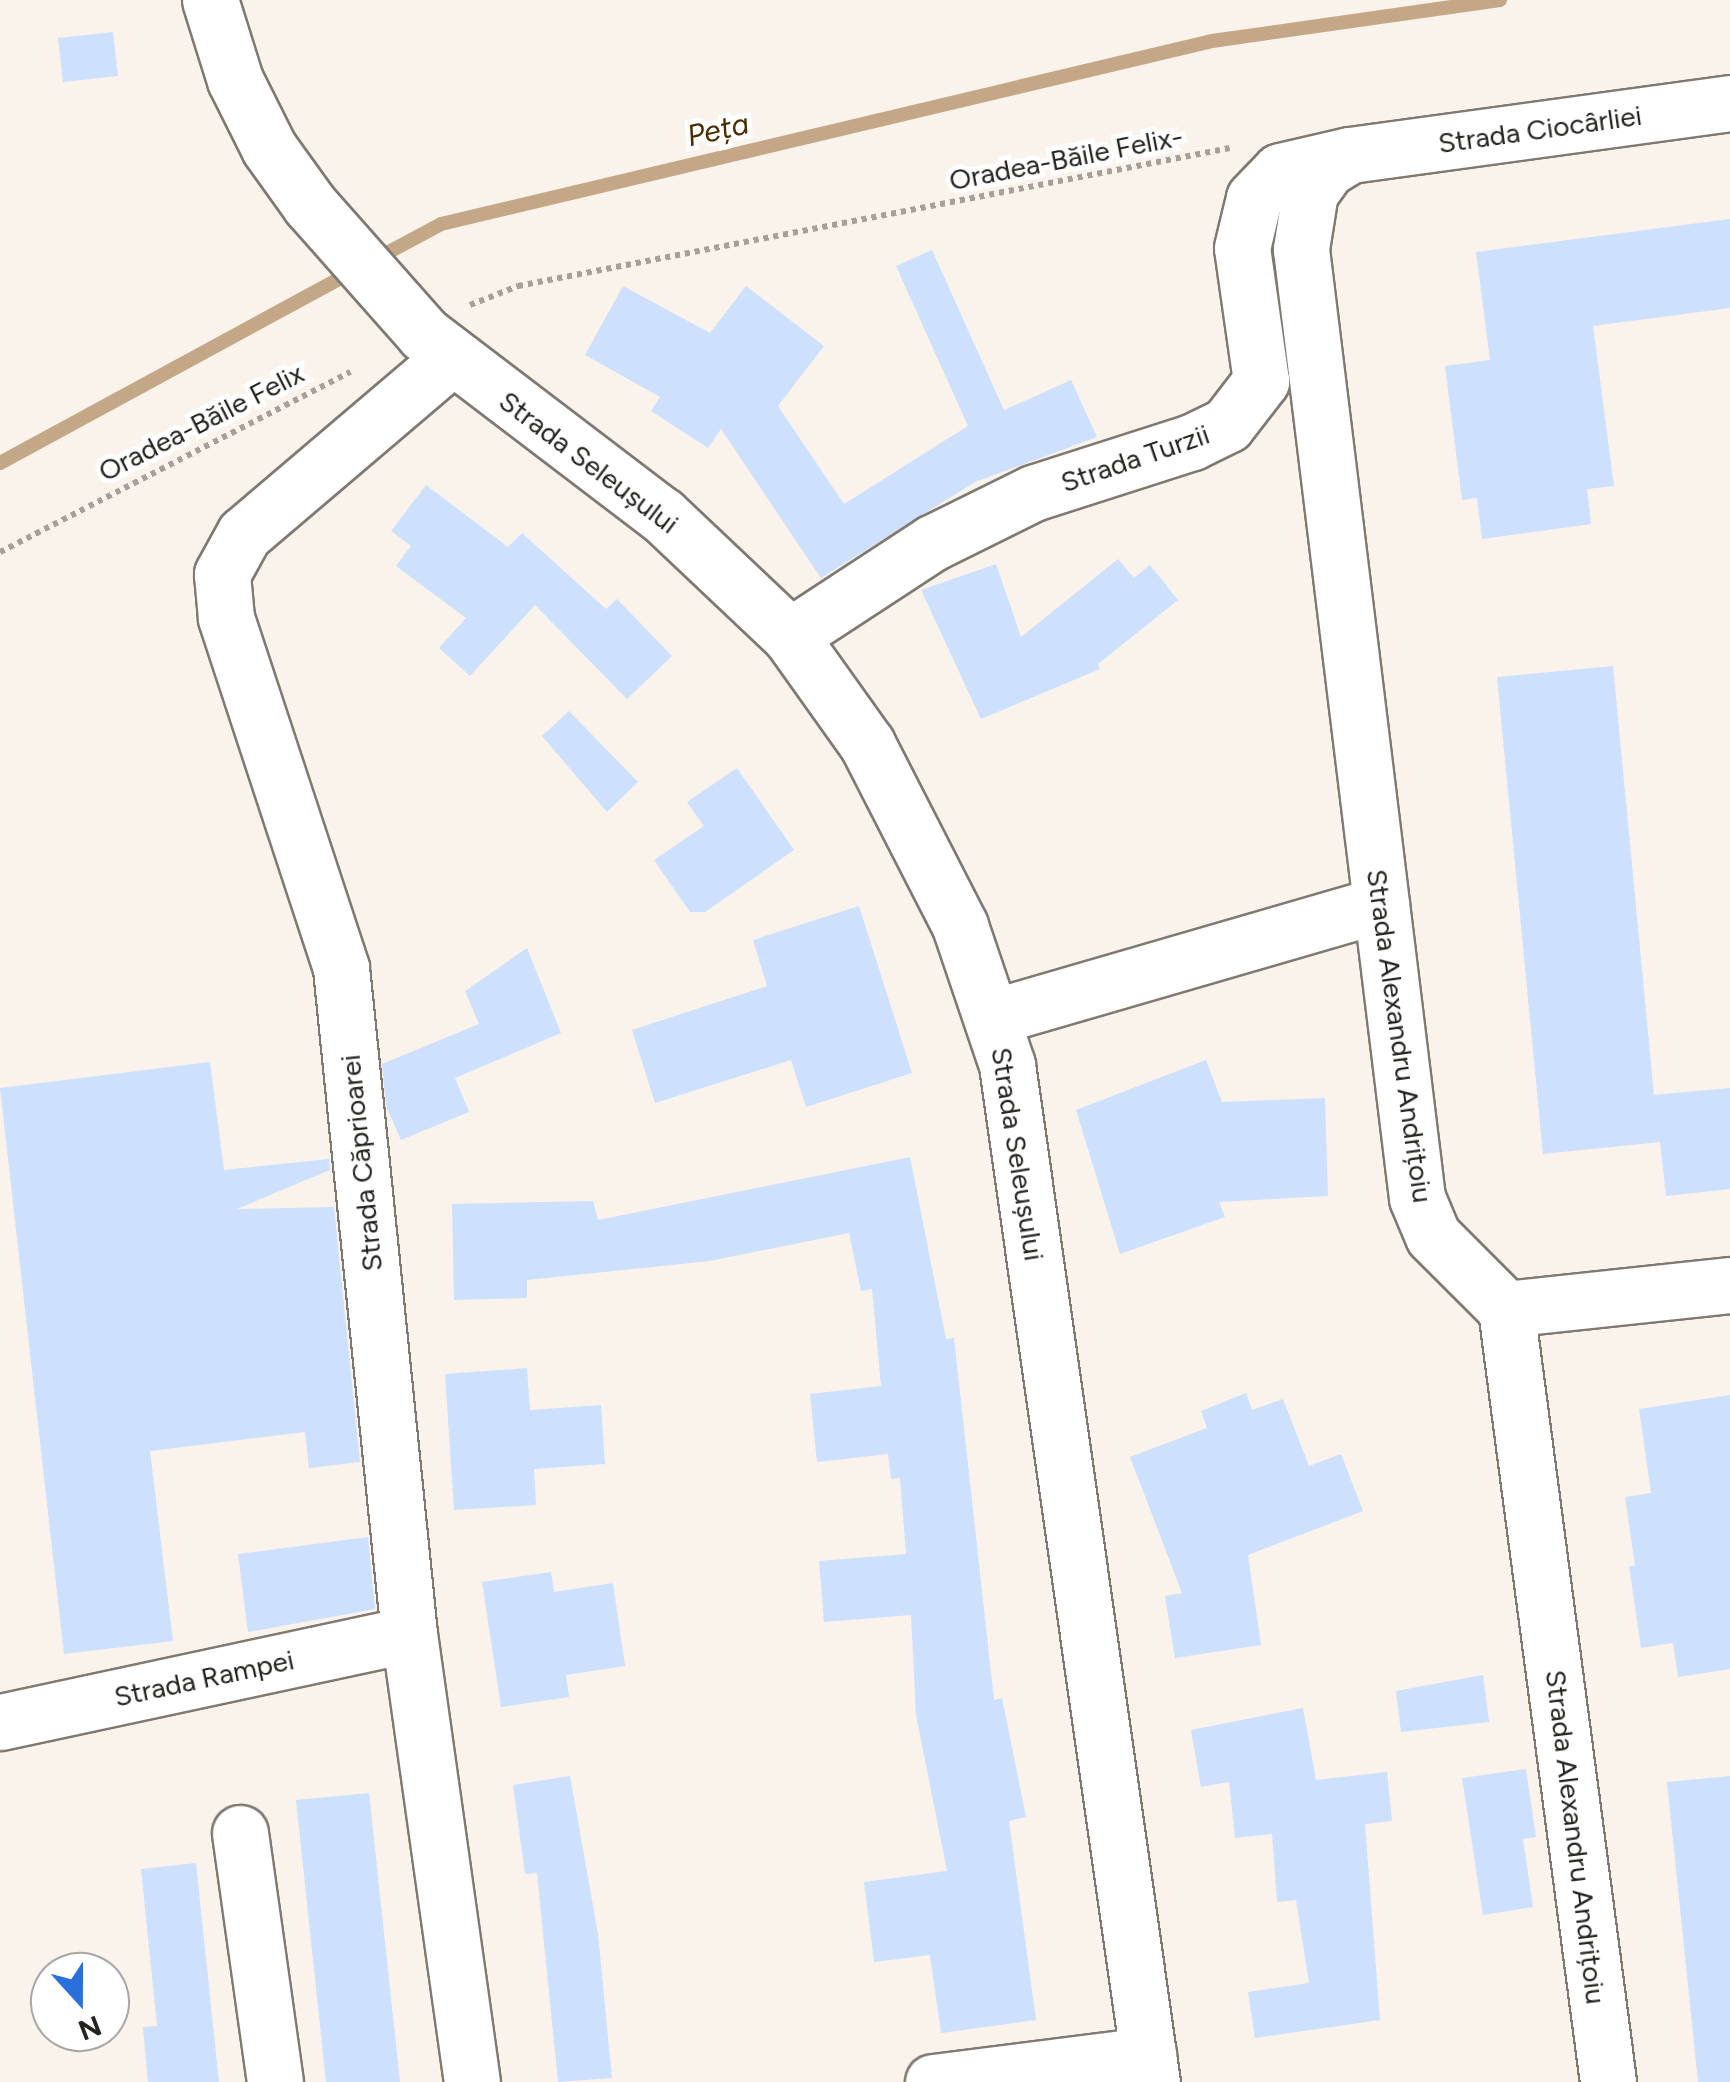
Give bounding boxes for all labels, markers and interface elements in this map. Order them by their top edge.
street label: Strada Ciocârliei [1436,98,1644,160]
water label: Peța [683,105,753,155]
street label: Oradea-Băile Felix- [946,119,1186,197]
street label: Oradea-Băile Felix [93,356,309,488]
street label: Strada Seleușului [493,384,685,540]
street label: Strada Turzii [1056,417,1214,499]
street label: Strada Alexandru Andrițoiu [1360,867,1440,1205]
street label: Strada Seleușului [985,1045,1051,1263]
street label: Strada Căprioarei [333,1053,389,1273]
street label: Strada Rampei [111,1643,297,1713]
street label: Strada Alexandru Andrițoiu [1539,1668,1613,2006]
north arrow [30,1952,130,2052]
text: N [74,2008,106,2048]

